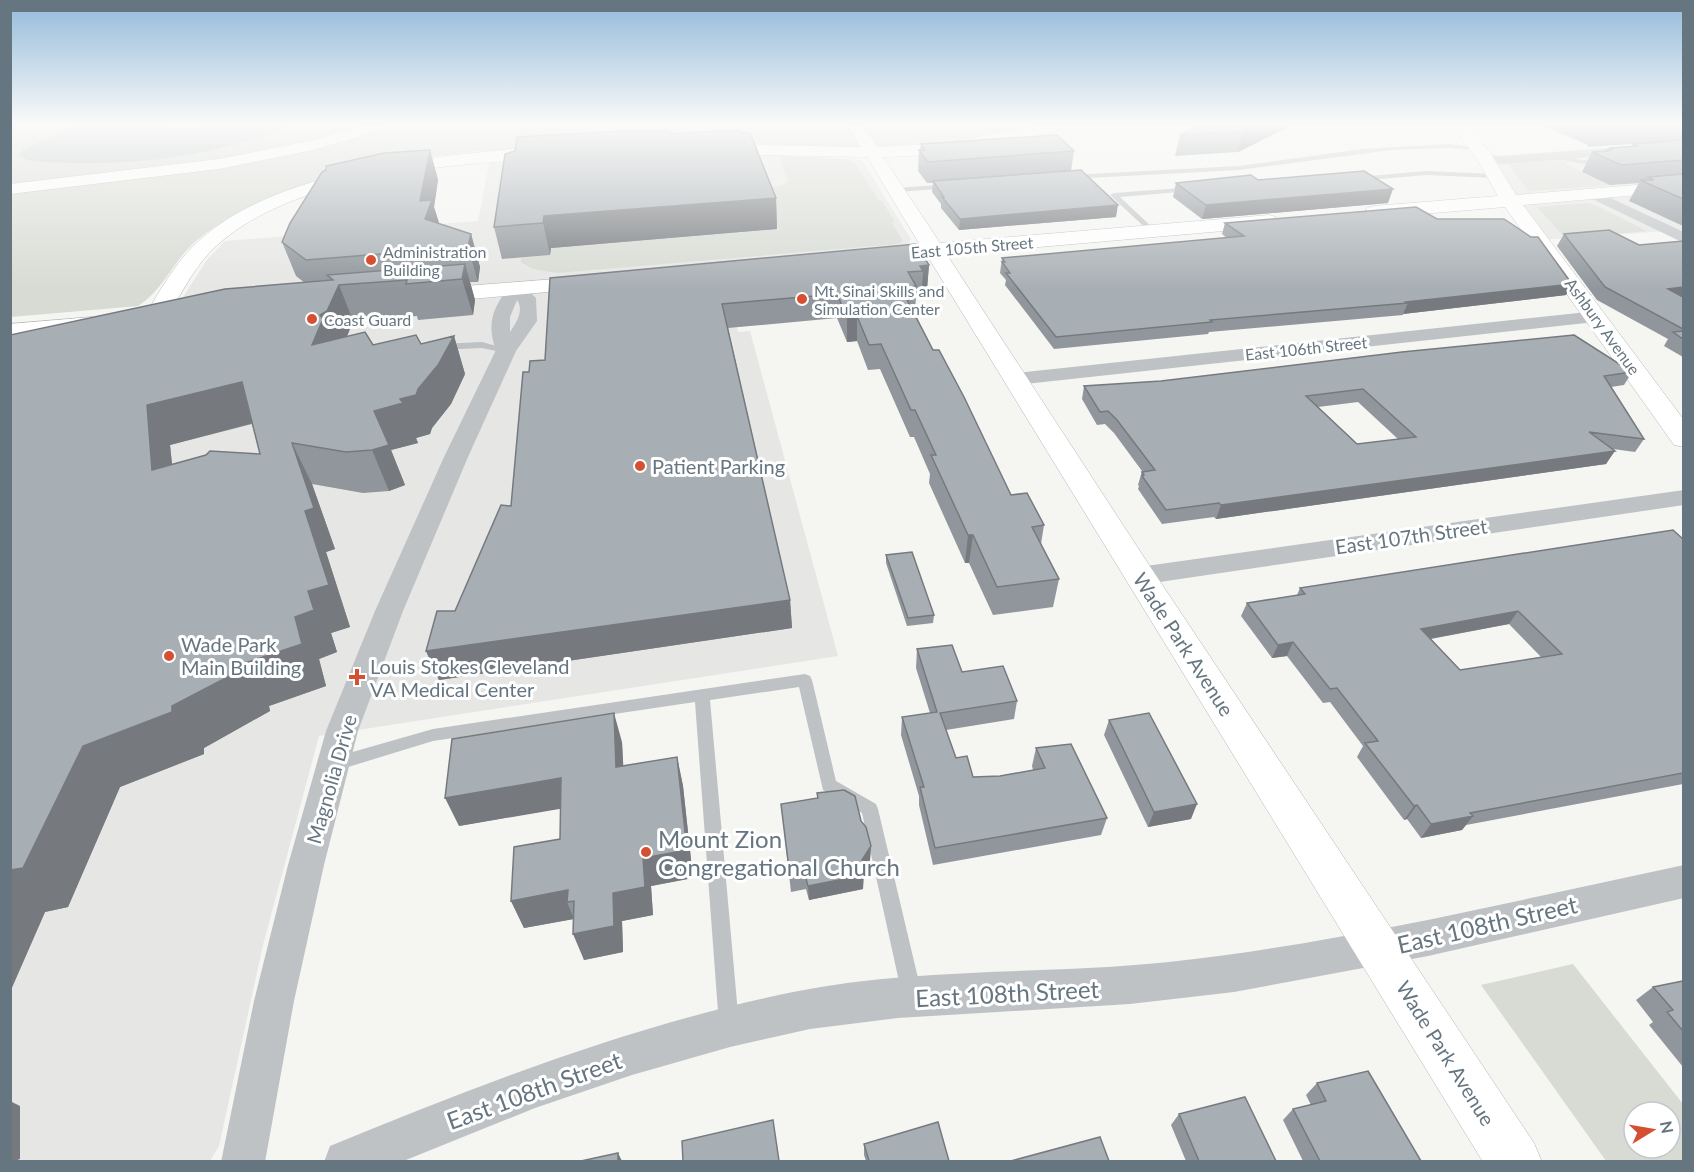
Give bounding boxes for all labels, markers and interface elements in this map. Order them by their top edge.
street label: East 105th Street [910,232,1034,262]
place label: Administration Building [383,242,486,279]
marker: Administration Building [364,253,378,267]
street label: Ashbury Avenue [1562,274,1644,378]
place label: Mt. Sinai Skills and Simulation Center [814,281,944,318]
marker: Mt. Sinai Skills and Simulation Center [795,292,809,306]
place label: Coast Guard [324,310,411,329]
marker: Coast Guard [305,312,319,326]
street label: East 106th Street [1244,332,1368,364]
place label: Patient Parking [652,454,785,478]
marker: Patient Parking [633,459,647,473]
street label: East 107th Street [1333,513,1489,559]
street label: Wade Park Avenue [1129,568,1239,720]
place label: Wade Park Main Building [181,632,301,679]
marker: Wade Park Main Building [162,649,176,663]
place label: Louis Stokes Cleveland VA Medical Center [370,654,569,701]
marker: Louis Stokes Cleveland VA Medical Center [348,668,366,686]
street label: Magnolia Drive [301,712,361,846]
place label: Mount Zion Congregational Church [658,824,900,881]
marker: Mount Zion Congregational Church [639,845,653,859]
street label: East 108th Street [1394,889,1580,959]
street label: East 108th Street [914,974,1100,1012]
street label: Wade Park Avenue [1392,976,1500,1130]
street label: East 108th Street [443,1045,626,1135]
north arrow [1622,1100,1682,1160]
text: N [1657,1119,1678,1135]

